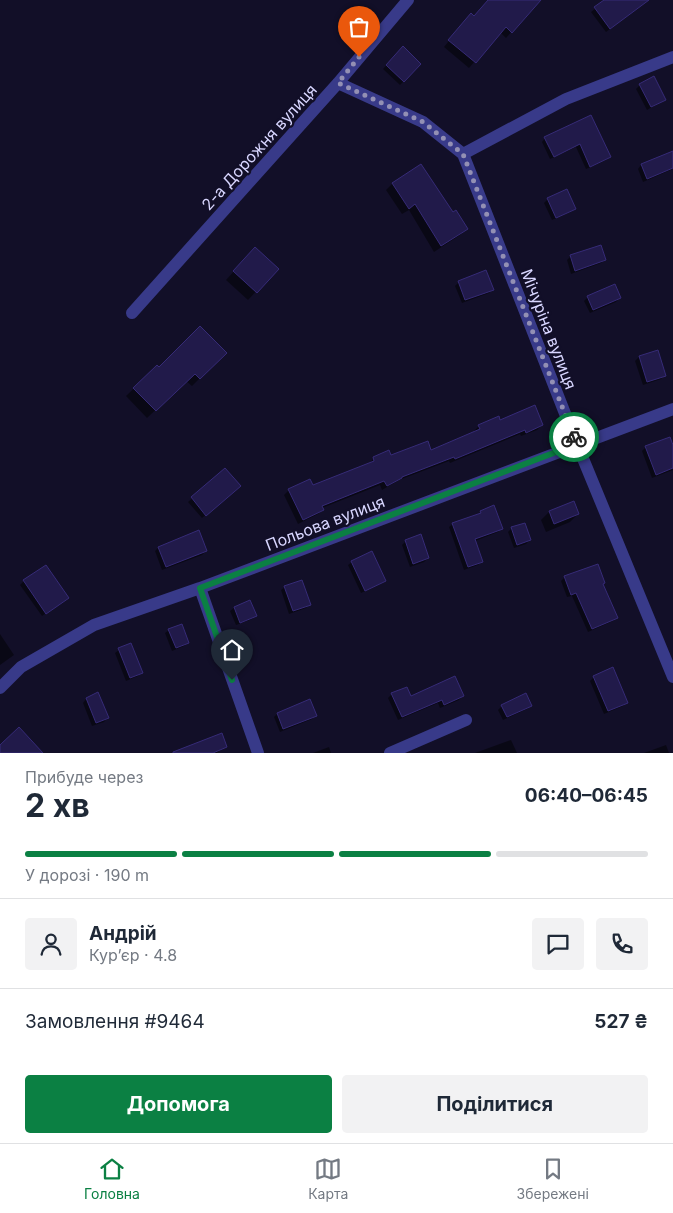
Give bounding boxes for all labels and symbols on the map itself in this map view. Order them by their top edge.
pin [338,6,380,57]
street label: 2-а Дорожня вулиця [197,80,321,214]
street label: Мічуріна вулиця [517,266,581,392]
courier [549,412,599,462]
street label: Польова вулиця [263,491,387,555]
pin [211,629,253,680]

